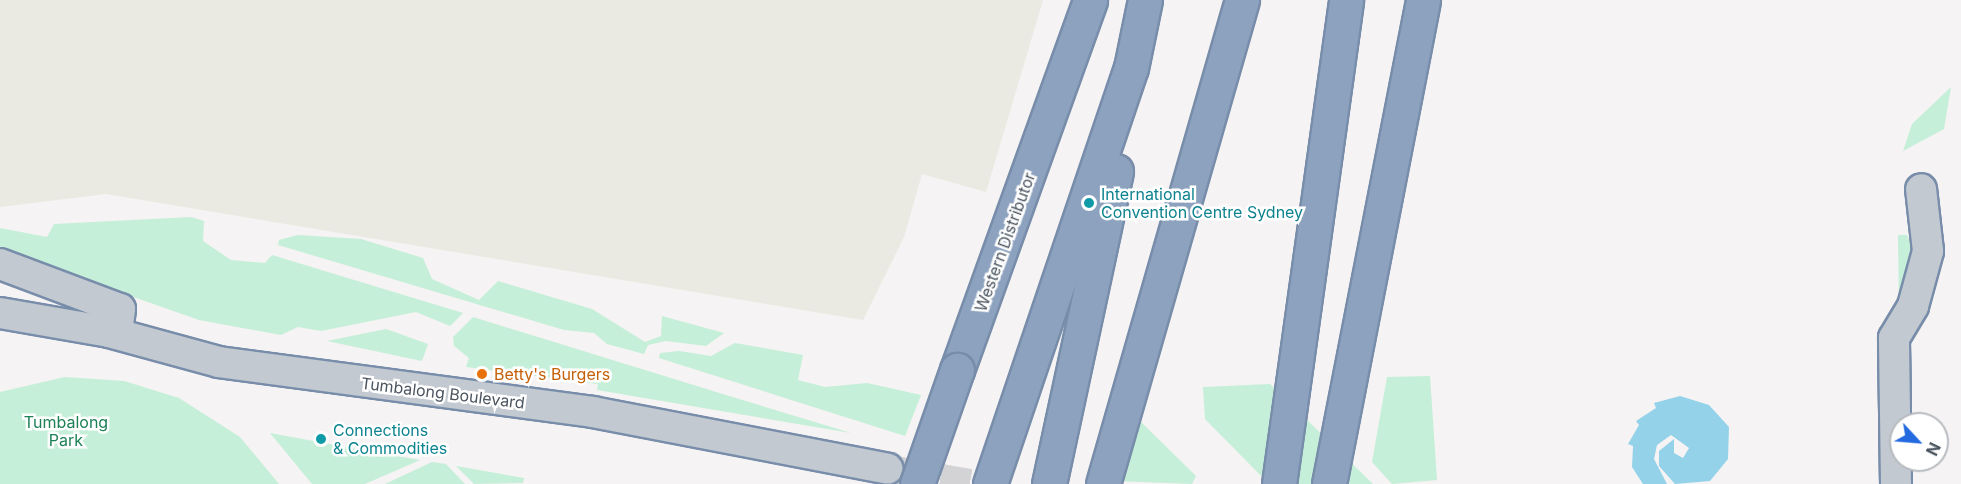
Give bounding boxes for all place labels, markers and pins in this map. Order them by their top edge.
place label: International Convention Centre Sydney [1101,184,1303,222]
marker: International Convention Centre Sydney [1082,196,1096,210]
place label: Betty's Burgers [494,364,610,384]
marker: Betty's Burgers [475,367,489,381]
place label: Connections & Commodities [333,420,447,458]
marker: Connections & Commodities [314,432,328,446]

